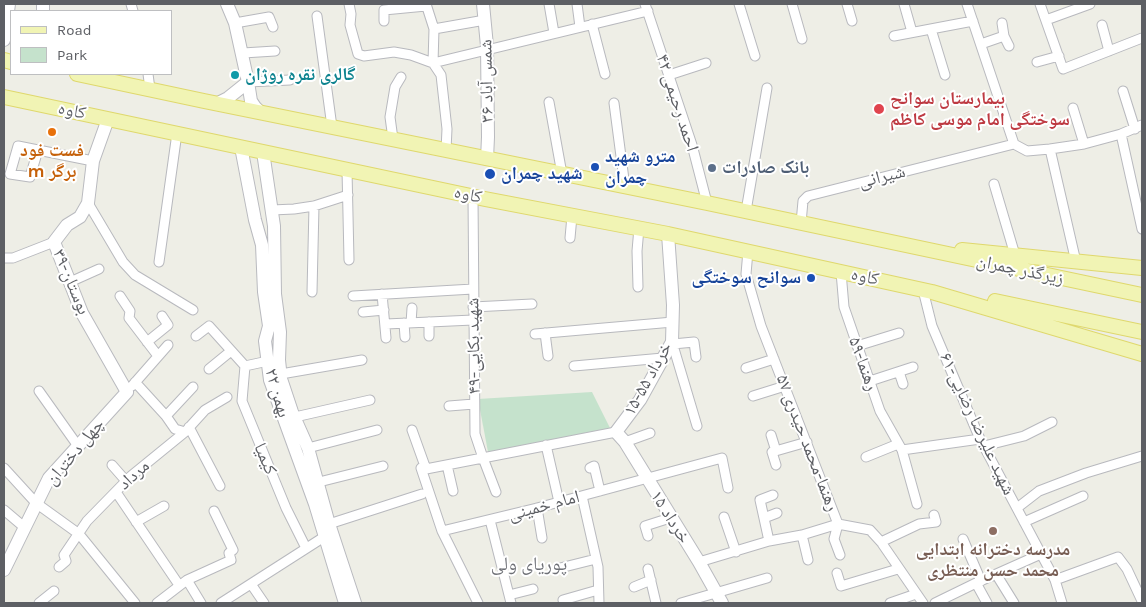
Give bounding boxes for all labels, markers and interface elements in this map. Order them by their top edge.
legend [10,10,172,75]
text: Road [57,21,92,39]
street label: شمس آباد ۳۶ [475,39,499,123]
text: Park [57,46,87,64]
street label: ۴۲ احمد رحیمی [651,52,703,154]
place label: گالری نقره روژان [245,64,355,86]
marker: گالری نقره روژان [229,69,241,81]
place label: بیمارستان سوانح سوختگی امام موسی کاظم [890,88,1070,130]
street label: کاوه [56,98,88,124]
marker: بیمارستان سوانح سوختگی امام موسی کاظم [872,102,886,116]
marker: فست فود m برگر [46,126,58,138]
place label: فست فود m برگر [20,140,84,182]
place label: مترو شهید چمران [605,146,676,188]
place label: بانک صادرات [722,157,809,179]
marker: مترو شهید چمران [589,161,601,173]
street label: شیرانی [856,161,908,193]
marker: بانک صادرات [706,162,718,174]
place label: شهید چمران [501,163,583,185]
marker: شهید چمران [483,167,497,181]
street label: کاوه [452,182,484,208]
street label: ۳۹-بوستان [48,246,94,318]
street label: زیرگذر چمران [974,250,1066,290]
street label: کاوه [849,264,881,290]
place label: سوانح سوختگی [692,267,801,289]
marker: سوانح سوختگی [805,272,817,284]
street label: ۴۹-شهید بکایی [462,297,486,395]
street label: ۵۹-رهنما [843,334,883,394]
street label: ۱۵-۵۵ خرداد [619,338,677,420]
street label: ۶۱-شهید علیرضا رضایی [934,349,1020,499]
street label: ۲۲ بهمن [260,366,294,420]
street label: ۵۷ رهنما-محمد حیدری [771,371,843,515]
street label: چهل دختران [41,414,109,490]
street label: کیمیا [249,440,281,478]
street label: مرداد [114,455,154,495]
street label: امام خمینی [506,486,582,526]
street label: ۱۵ خرداد [645,487,695,547]
marker: مدرسه دخترانه ابتدایی محمد حسن منتظری [987,525,999,537]
place label: مدرسه دخترانه ابتدایی محمد حسن منتظری [916,539,1070,582]
district label: پوریای ولی [491,554,567,576]

